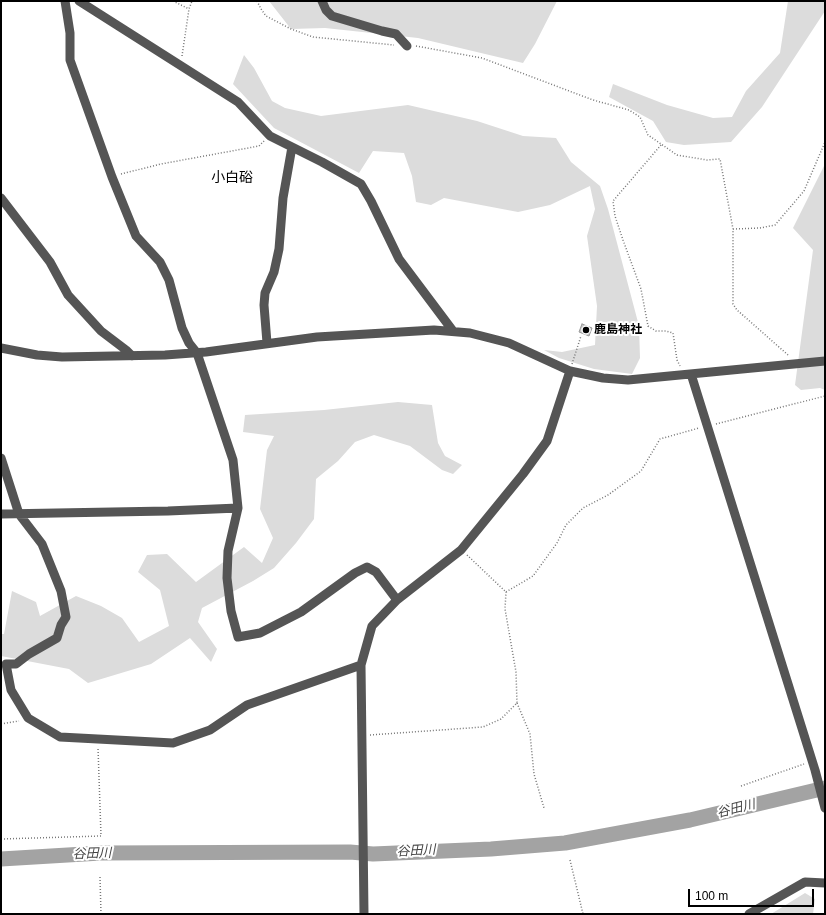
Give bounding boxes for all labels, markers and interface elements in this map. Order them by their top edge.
district label: 小白硲 [211,170,253,186]
place label: 鹿島神社 [594,323,642,337]
marker: 鹿島神社 [581,325,591,335]
water label: 谷田川 [715,797,757,821]
water label: 谷田川 [396,842,436,860]
water label: 谷田川 [72,846,112,862]
scale bar [690,881,816,907]
text: 100 m [695,889,728,903]

